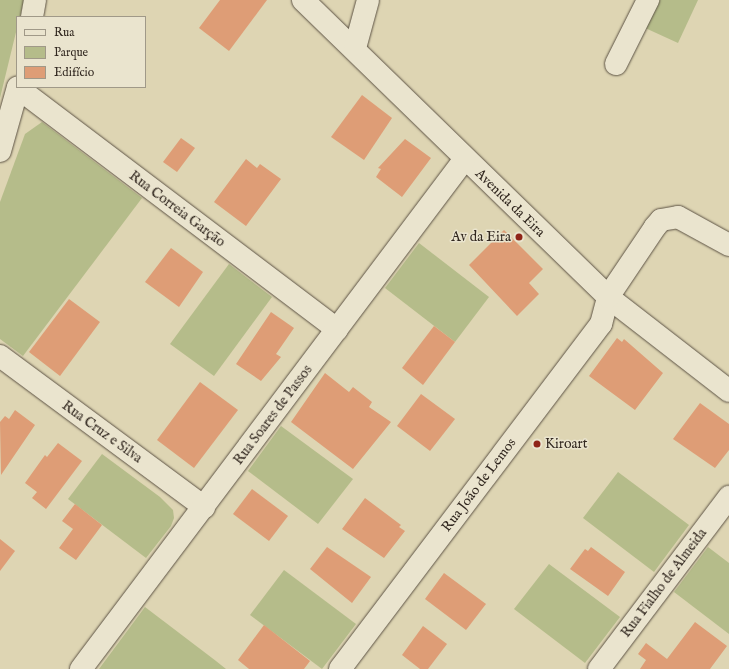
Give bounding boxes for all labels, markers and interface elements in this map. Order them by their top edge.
legend [16,16,146,88]
text: Rua [54,25,74,40]
text: Parque [54,45,88,60]
text: Edifício [54,65,94,80]
street label: Avenida da Eira [472,165,548,241]
street label: Rua Correia Garção [126,167,228,251]
place label: Av da Eira [451,229,511,245]
marker: Av da Eira [514,232,524,242]
street label: Rua Soares de Passos [230,362,316,468]
street label: Rua Cruz e Silva [59,397,145,467]
street label: Rua João de Lemos [438,435,520,535]
place label: Kiroart [545,436,588,452]
marker: Kiroart [532,439,542,449]
street label: Rua Fialho de Almeida [618,525,710,641]

